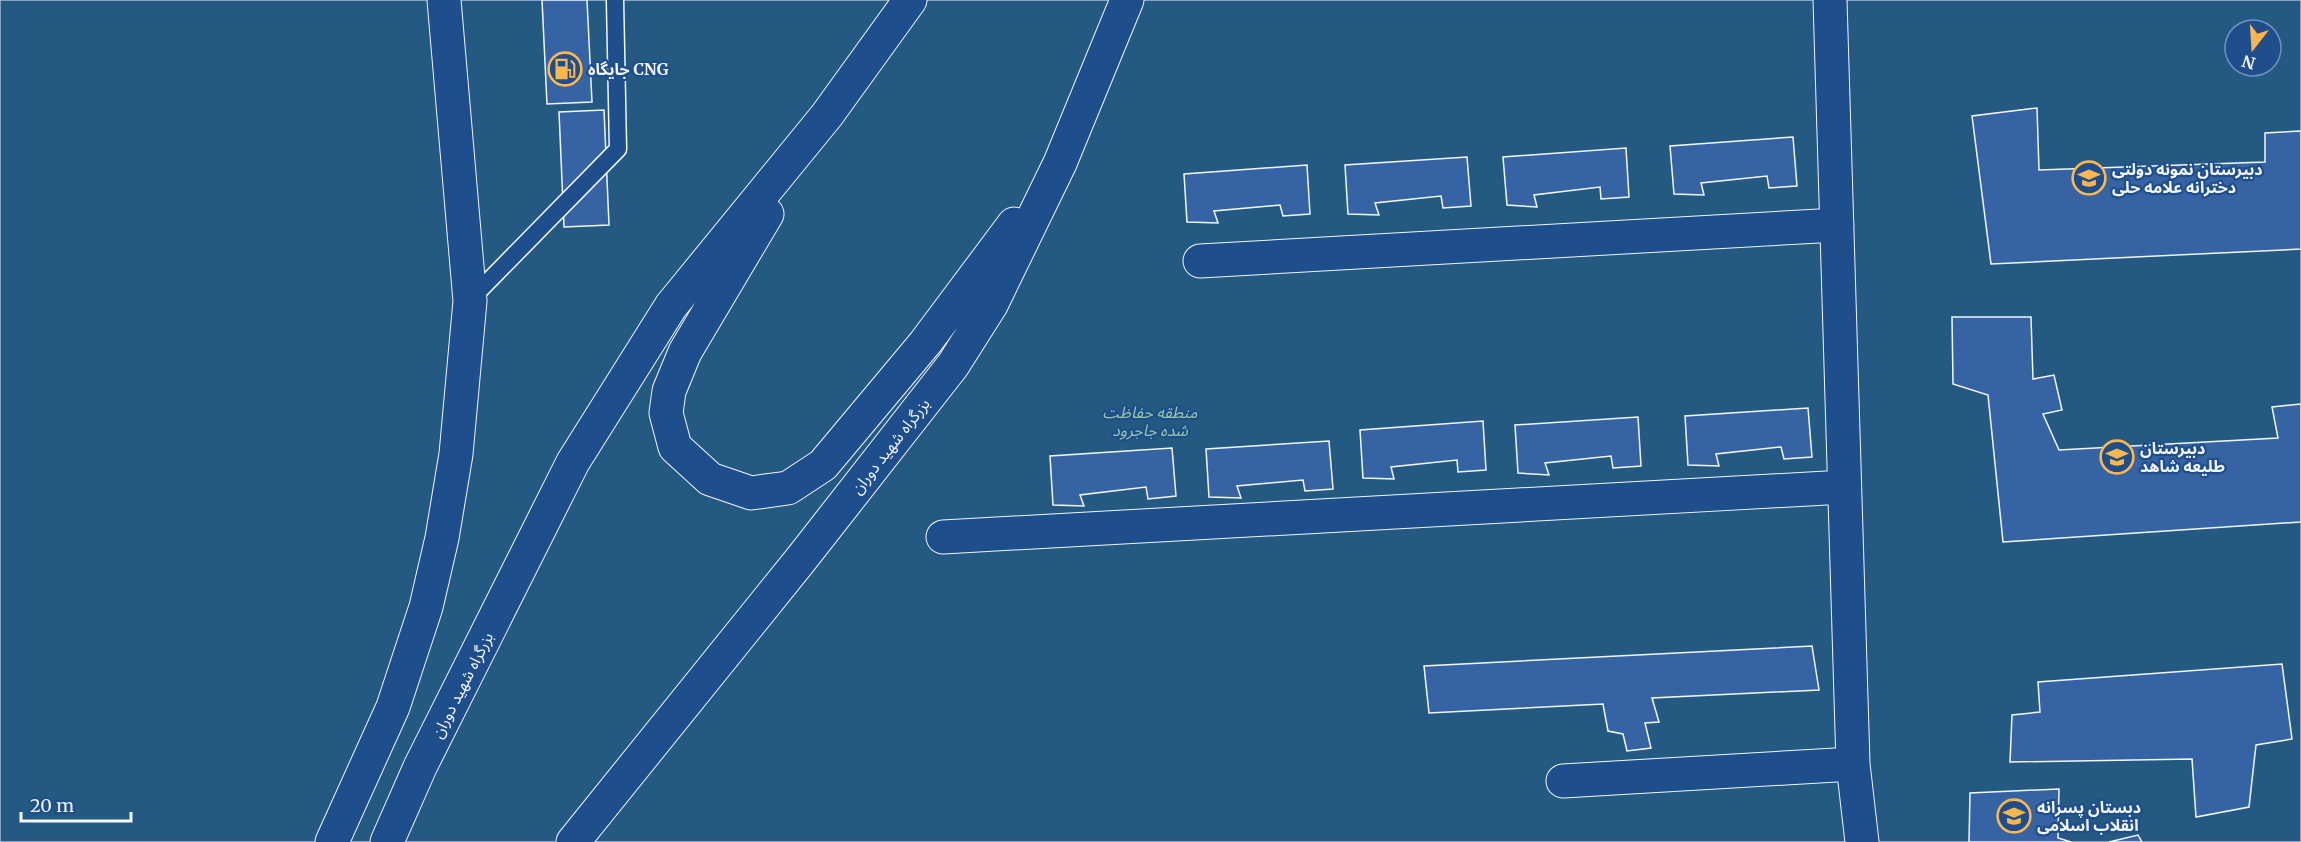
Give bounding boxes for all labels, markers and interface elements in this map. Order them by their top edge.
north arrow [2223,18,2283,78]
fuel station icon: جایگاه CNG [547,51,583,87]
text: N [2239,51,2258,74]
place label: جایگاه CNG [588,59,669,79]
place label: دبیرستان نمونه دولتی دخترانه علامه حلی [2112,159,2263,197]
school or university icon: دبیرستان نمونه دولتی دخترانه علامه حلی [2071,160,2107,196]
street label: بزرگراه شهید دوران [846,394,934,498]
park label: منطقه حفاظت شده جاجرود [1103,402,1198,440]
place label: دبیرستان طلیعه شاهد [2140,438,2225,476]
school or university icon: دبیرستان طلیعه شاهد [2099,439,2135,475]
street label: بزرگراه شهید دوران [427,629,497,741]
scale bar [21,785,130,823]
text: 20 m [30,794,74,817]
place label: دبستان پسرانه انقلاب اسلامی [2037,797,2141,835]
school or university icon: دبستان پسرانه انقلاب اسلامی [1996,798,2032,834]

